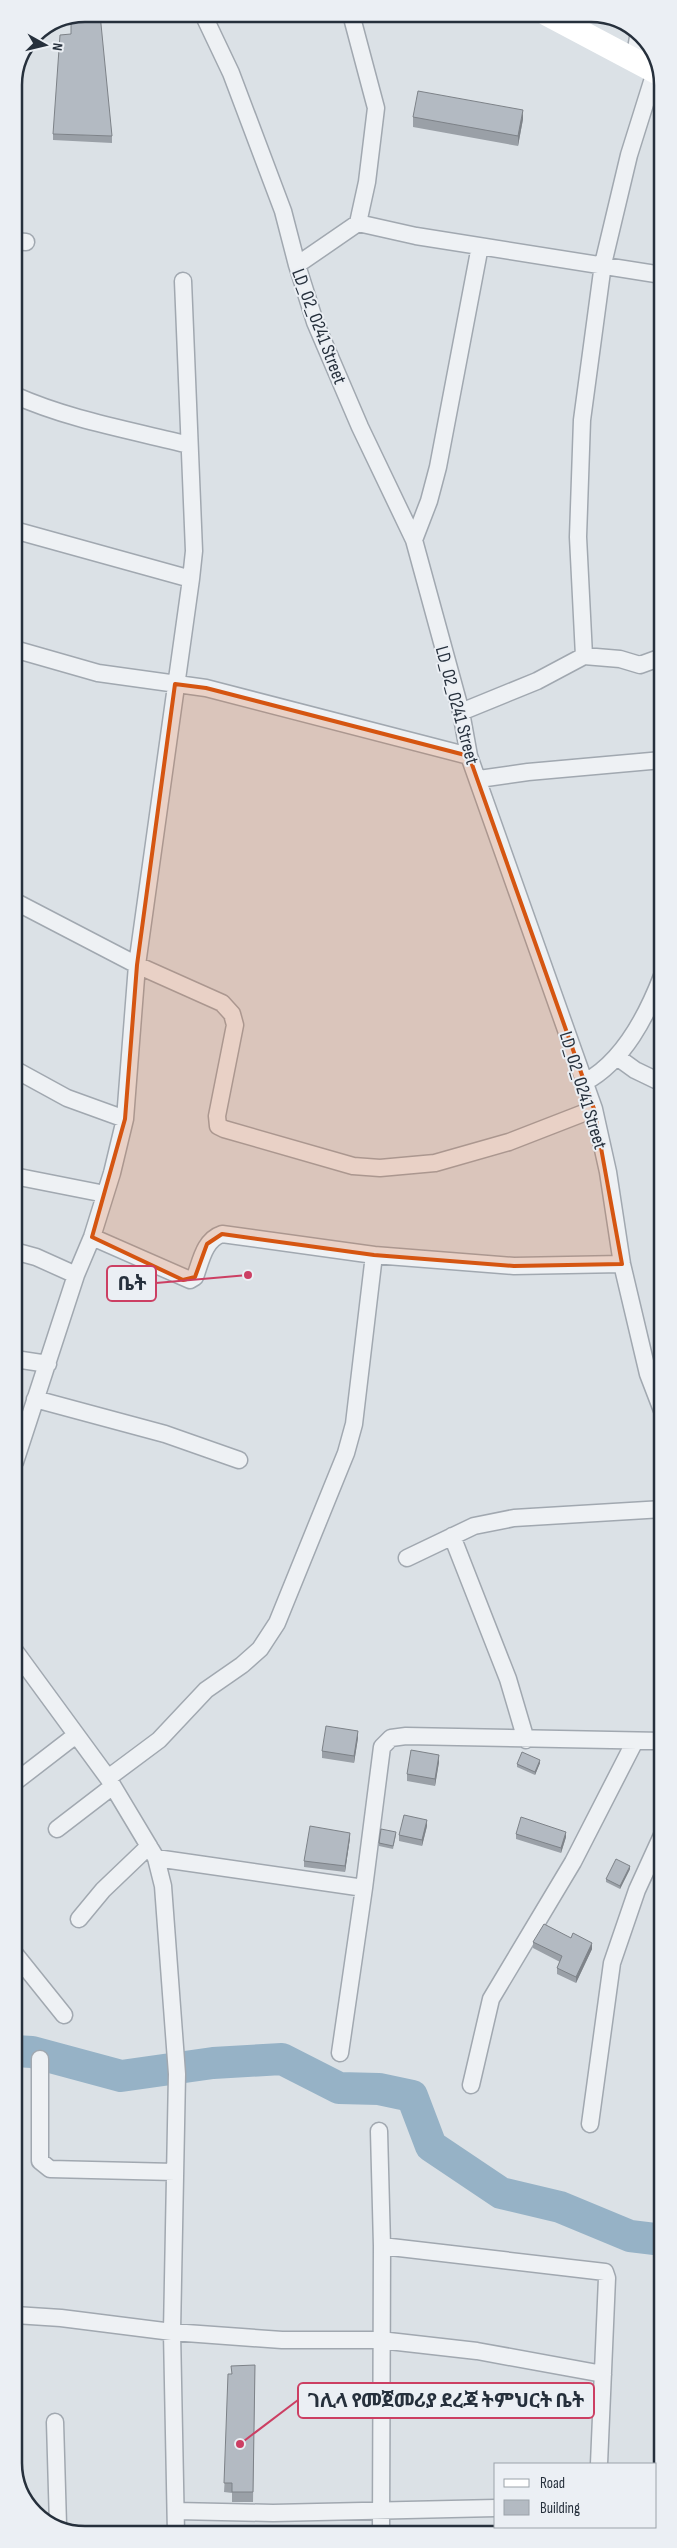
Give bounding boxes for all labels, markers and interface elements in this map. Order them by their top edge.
north arrow [20,20,70,70]
text: N [48,42,66,52]
street label: LD_02_0241 Street [286,266,351,388]
street label: LD_02_0241 Street [430,644,483,767]
street label: LD_02_0241 Street [554,1029,611,1152]
callout: ቤት [107,1266,156,1301]
text: ቤት [118,1272,147,1296]
callout: ገሊላ የመጀመሪያ ደረጃ ትምህርት ቤት [298,2383,594,2418]
text: ገሊላ የመጀመሪያ ደረጃ ትምህርት ቤት [308,2389,585,2413]
legend [494,2463,657,2528]
text: Road [540,2474,565,2493]
text: Building [540,2499,580,2518]

